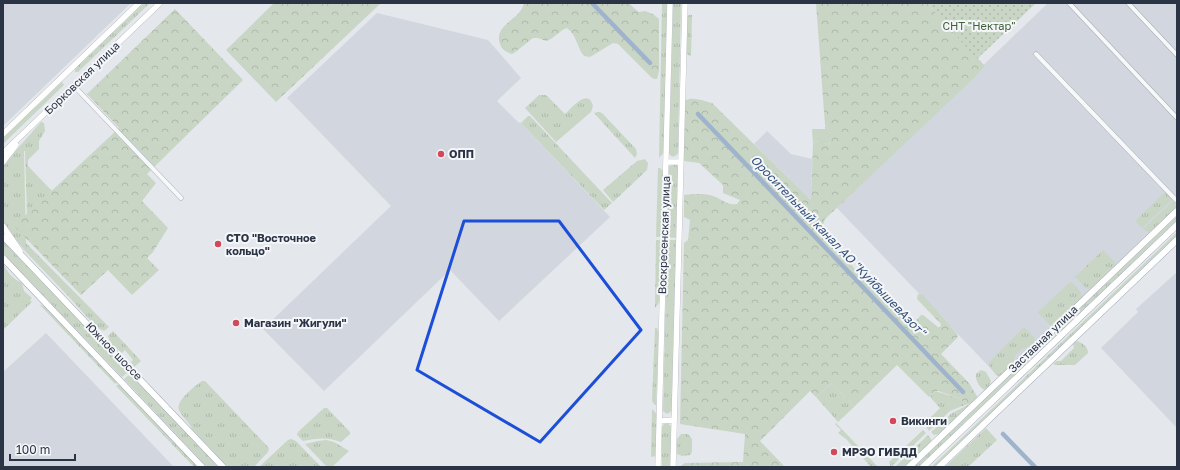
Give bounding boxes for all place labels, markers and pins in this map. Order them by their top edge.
place label: ОПП [449,147,474,160]
marker: ОПП [436,149,446,159]
place label: СТО "Восточное кольцо" [226,231,316,257]
marker: СТО "Восточное кольцо" [213,239,223,249]
place label: Магазин "Жигули" [244,316,347,329]
marker: Магазин "Жигули" [231,318,241,328]
place label: Викинги [901,414,947,427]
marker: Викинги [888,416,898,426]
place label: МРЭО ГИБДД [842,445,917,458]
marker: МРЭО ГИБДД [829,447,839,457]

